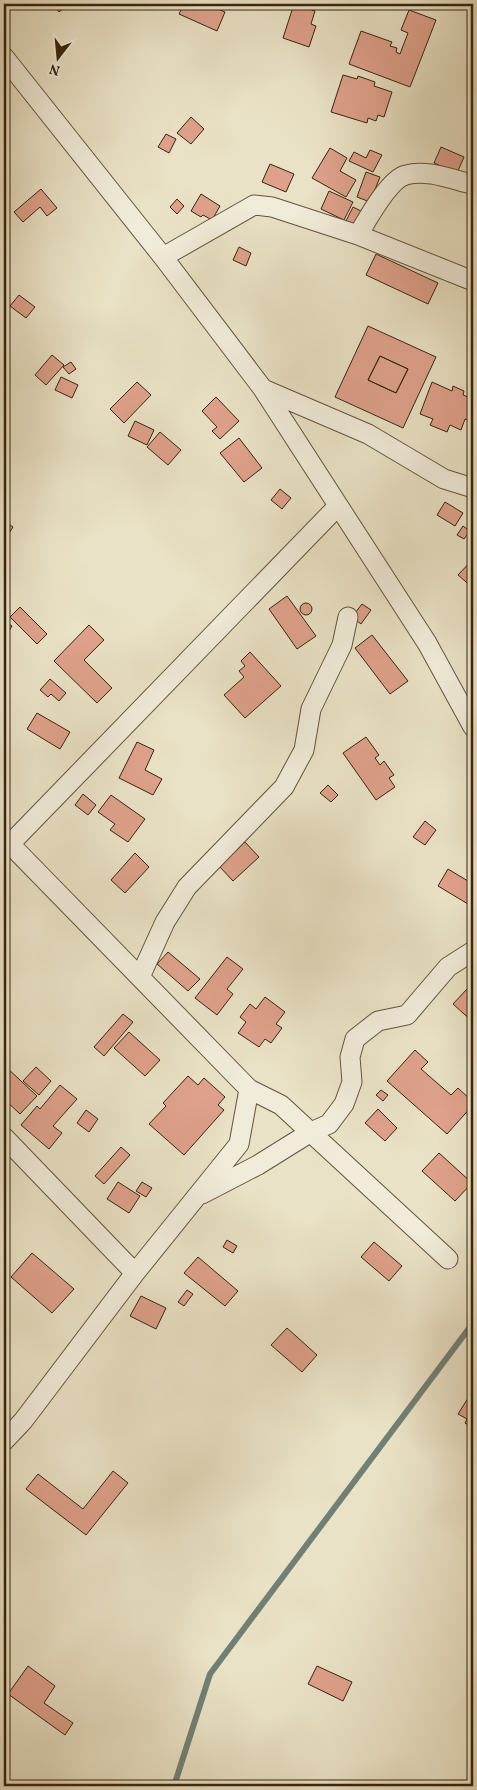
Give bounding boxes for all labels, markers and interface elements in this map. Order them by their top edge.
north arrow [32,32,82,82]
text: N [47,59,62,80]

